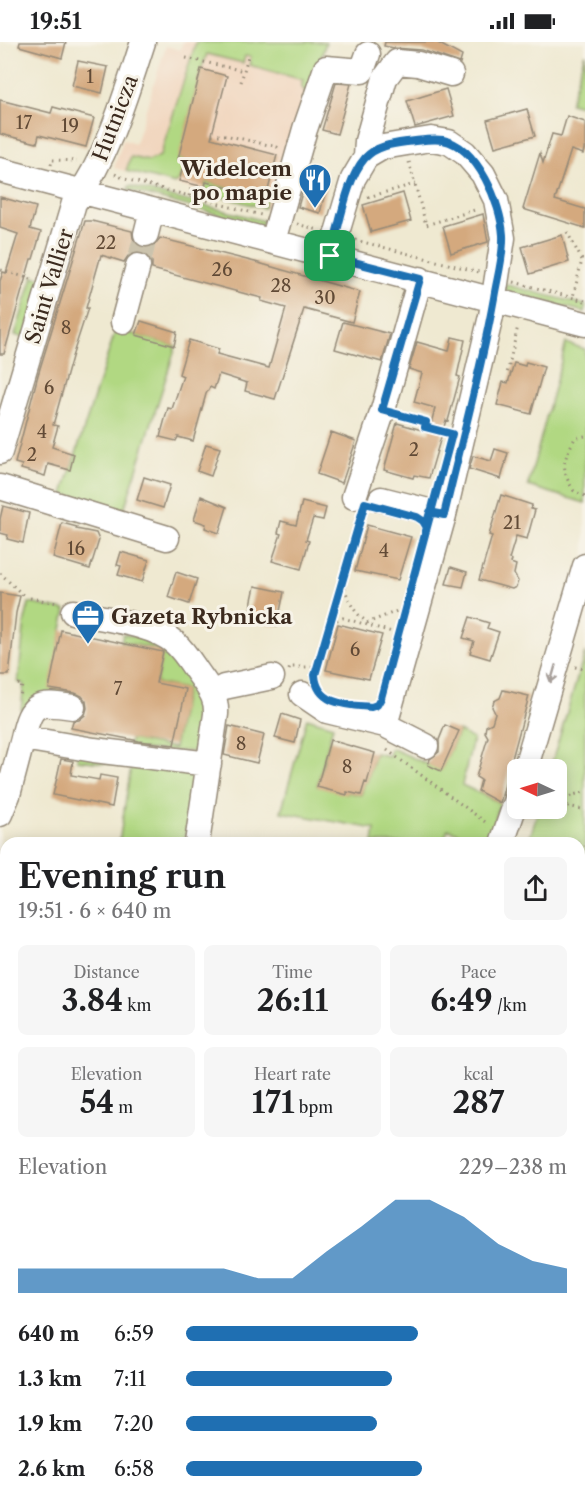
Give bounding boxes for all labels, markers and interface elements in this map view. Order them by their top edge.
text: 19:51 [30,8,82,35]
house number: 1 [86,66,94,88]
street label: Hutnicza [87,70,143,165]
house number: 17 [16,112,32,134]
house number: 19 [61,115,79,137]
place label: Widelcem po mapie [179,156,292,205]
restaurant icon: Widelcem po mapie [297,162,333,209]
street label: Saint Vallier [20,225,78,347]
pin [304,230,355,281]
house number: 22 [96,232,116,254]
icon: arrive [313,239,346,272]
house number: 26 [212,259,232,281]
house number: 28 [270,275,292,297]
house number: 30 [314,287,336,309]
house number: 8 [61,317,71,339]
house number: 6 [44,377,54,399]
house number: 4 [37,421,47,443]
house number: 2 [409,439,419,461]
house number: 2 [27,444,37,466]
house number: 21 [503,512,521,534]
house number: 16 [67,538,85,560]
house number: 4 [379,540,389,562]
office icon: Gazeta Rybnicka [70,598,106,645]
place label: Gazeta Rybnicka [111,604,293,629]
house number: 6 [350,639,360,661]
one-way arrow [547,664,558,683]
house number: 7 [114,678,123,700]
house number: 8 [236,733,246,755]
house number: 8 [342,756,352,778]
north arrow [507,759,567,819]
map controls [507,759,567,819]
text: Evening run [18,856,226,897]
button: share [504,857,567,920]
text: 19:51 · 6 × 640 m [18,899,171,923]
text: Distance [73,962,140,982]
text: Time [272,962,313,982]
text: Pace [460,962,497,982]
text: 3.84 [62,982,123,1019]
text: 26:11 [257,982,328,1019]
text: 6:49 [430,982,493,1019]
text: km [123,995,151,1015]
text: /km [493,995,527,1015]
text: Elevation [71,1064,142,1084]
text: Heart rate [254,1064,331,1084]
text: kcal [463,1064,494,1084]
text: 54 [80,1084,114,1121]
text: 171 [252,1084,294,1121]
text: 287 [453,1084,504,1121]
text: m [114,1097,133,1117]
text: bpm [294,1097,333,1117]
text: Elevation [18,1155,107,1179]
text: 229–238 m [459,1155,567,1179]
text: 640 m [18,1322,80,1346]
text: 6:59 [114,1322,154,1346]
text: 1.3 km [18,1367,82,1391]
text: 7:11 [114,1367,146,1391]
text: 1.9 km [18,1412,82,1436]
text: 7:20 [114,1412,154,1436]
text: 2.6 km [18,1457,85,1481]
text: 6:58 [114,1457,154,1481]

